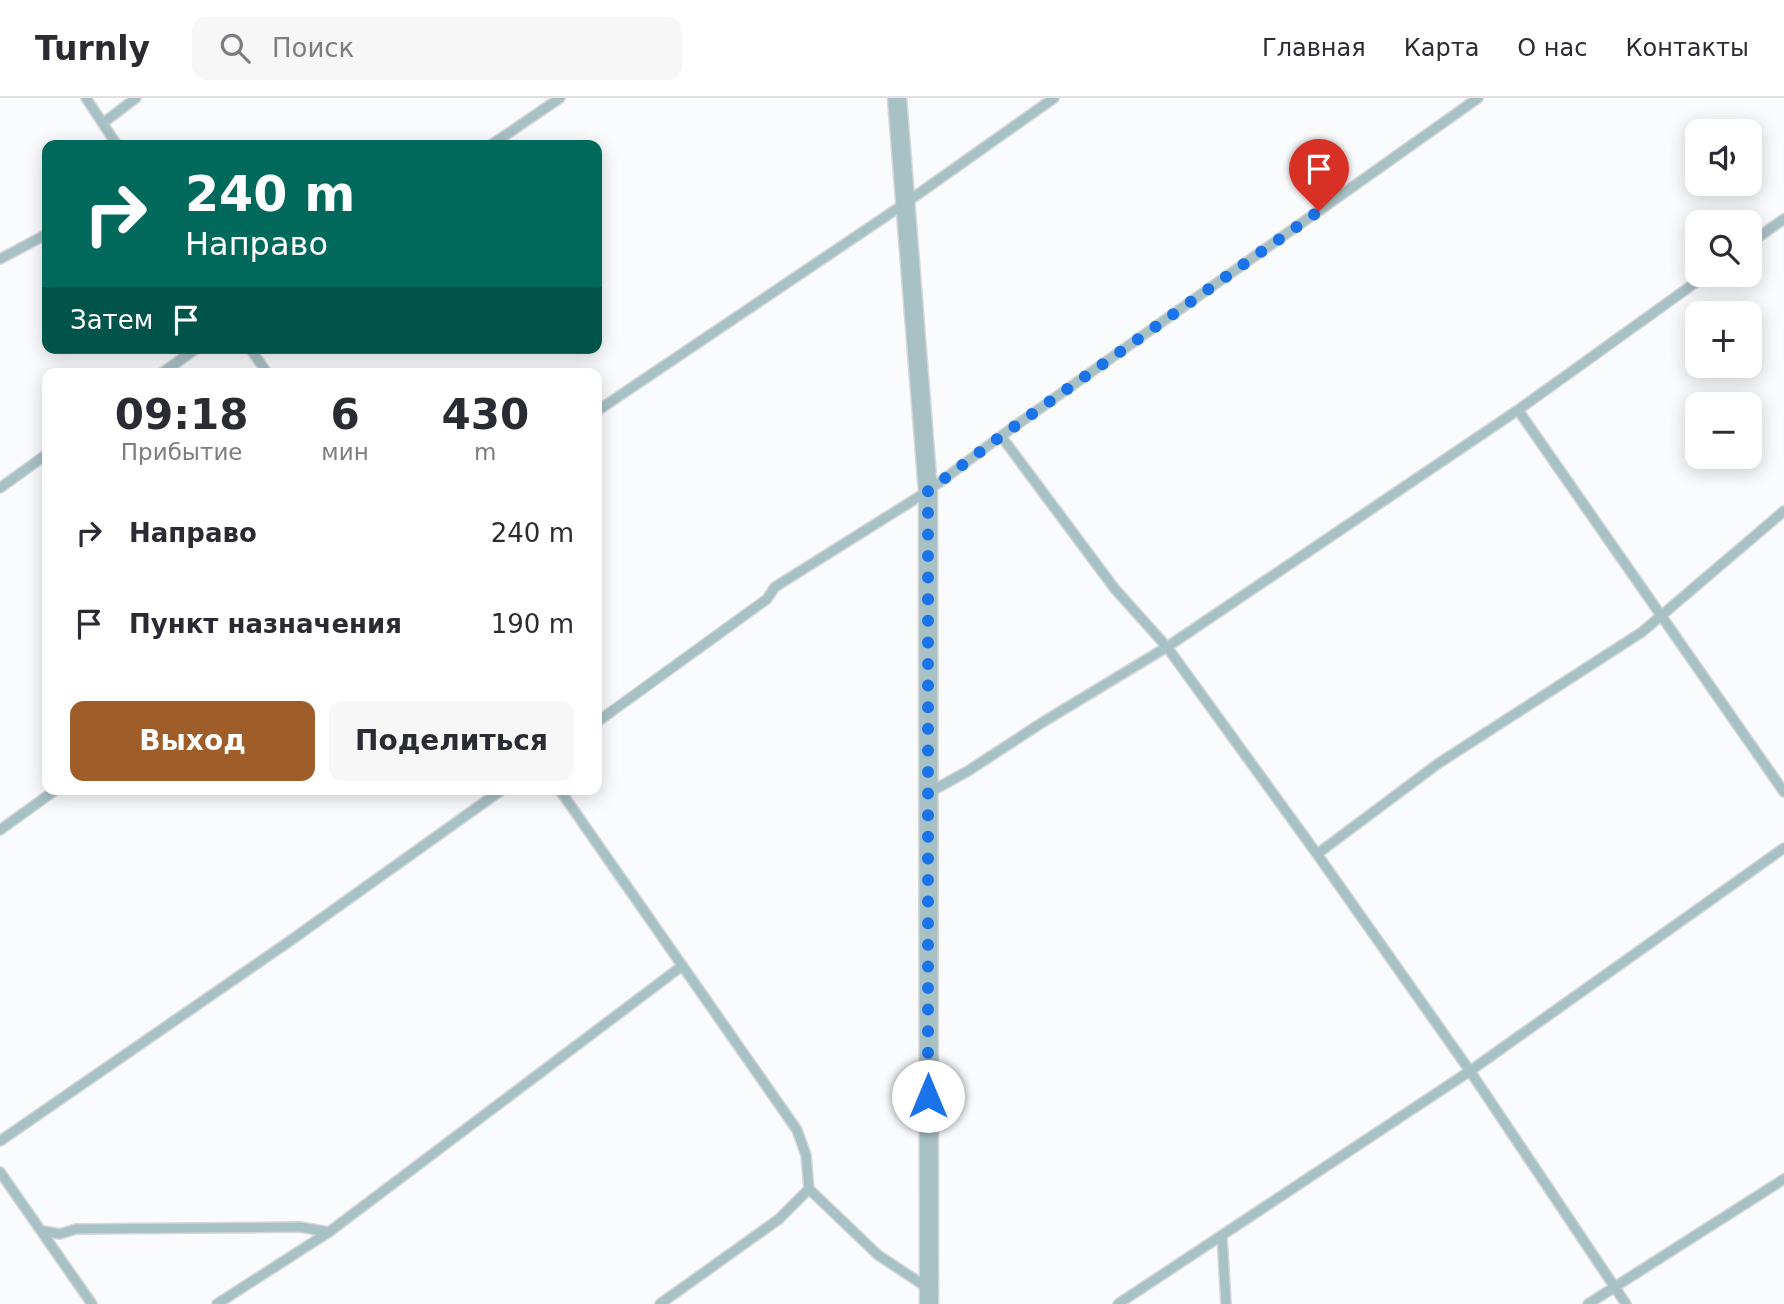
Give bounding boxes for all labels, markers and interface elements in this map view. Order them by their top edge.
search box [192,17,682,80]
text: Turnly [35,29,150,68]
icon: search [216,29,254,67]
text: Поиск [272,33,354,63]
text: Главная [1262,34,1366,62]
text: Карта [1404,34,1479,62]
text: О нас [1517,34,1587,62]
text: Контакты [1625,34,1749,62]
map controls [1685,119,1762,469]
button: sound [1685,119,1762,196]
pin [1289,139,1349,211]
icon: arrive [1300,150,1338,188]
text: 240 m [185,166,355,223]
icon: right [70,168,161,259]
button: search [1685,210,1762,287]
text: Направо [185,225,328,263]
icon: arrive [167,301,205,339]
button: + [1685,301,1762,378]
text: Затем [70,305,153,335]
text: 09:18 [115,390,249,439]
text: 6 [330,390,360,439]
text: 430 [441,390,529,439]
button: − [1685,392,1762,469]
text: Прибытие [121,439,243,465]
text: мин [321,439,369,465]
text: m [474,439,497,465]
icon: right [70,514,108,552]
text: Направо [129,518,257,548]
text: 240 m [491,518,574,548]
icon: arrive [70,605,108,643]
text: Пункт назначения [129,609,402,639]
text: 190 m [491,609,574,639]
button: Выход [70,701,315,781]
button: Поделиться [329,701,574,781]
position arrow [891,1059,965,1133]

